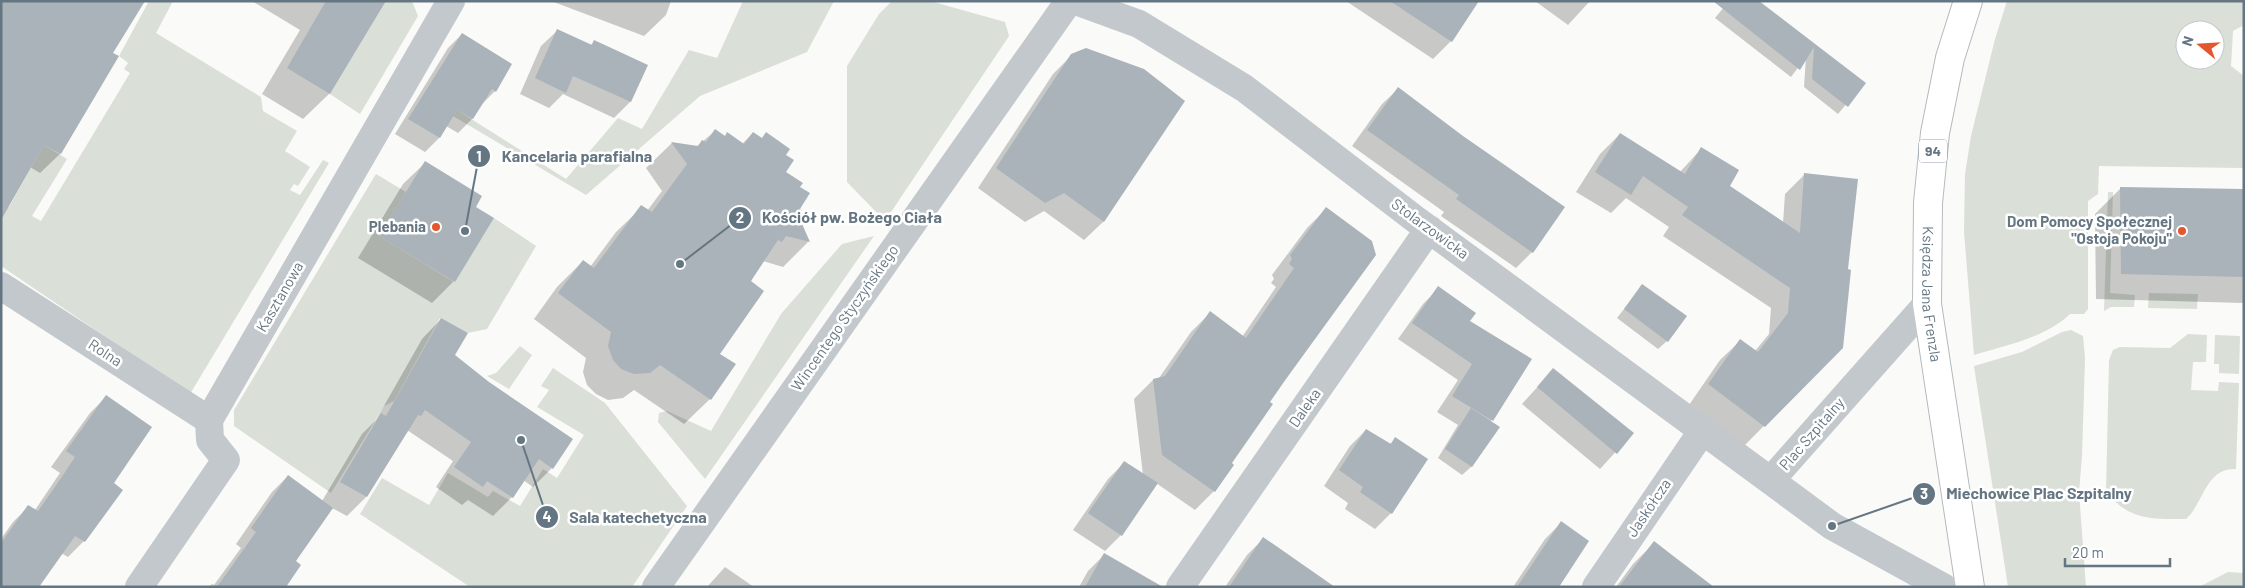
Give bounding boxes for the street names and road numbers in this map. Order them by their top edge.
road number: 94 [1919,140,1947,162]
street label: Stolarzowicka [1389,194,1473,262]
street label: Księdza Jana Frenzla [1919,226,1946,363]
street label: Wincentego Styczyńskiego [787,241,902,394]
street label: Kasztanowa [252,258,306,335]
street label: Rolna [85,335,126,370]
street label: Daleka [1284,385,1324,430]
street label: Plac Szpitalny [1775,394,1848,473]
street label: Jaskółcza [1622,475,1674,540]

